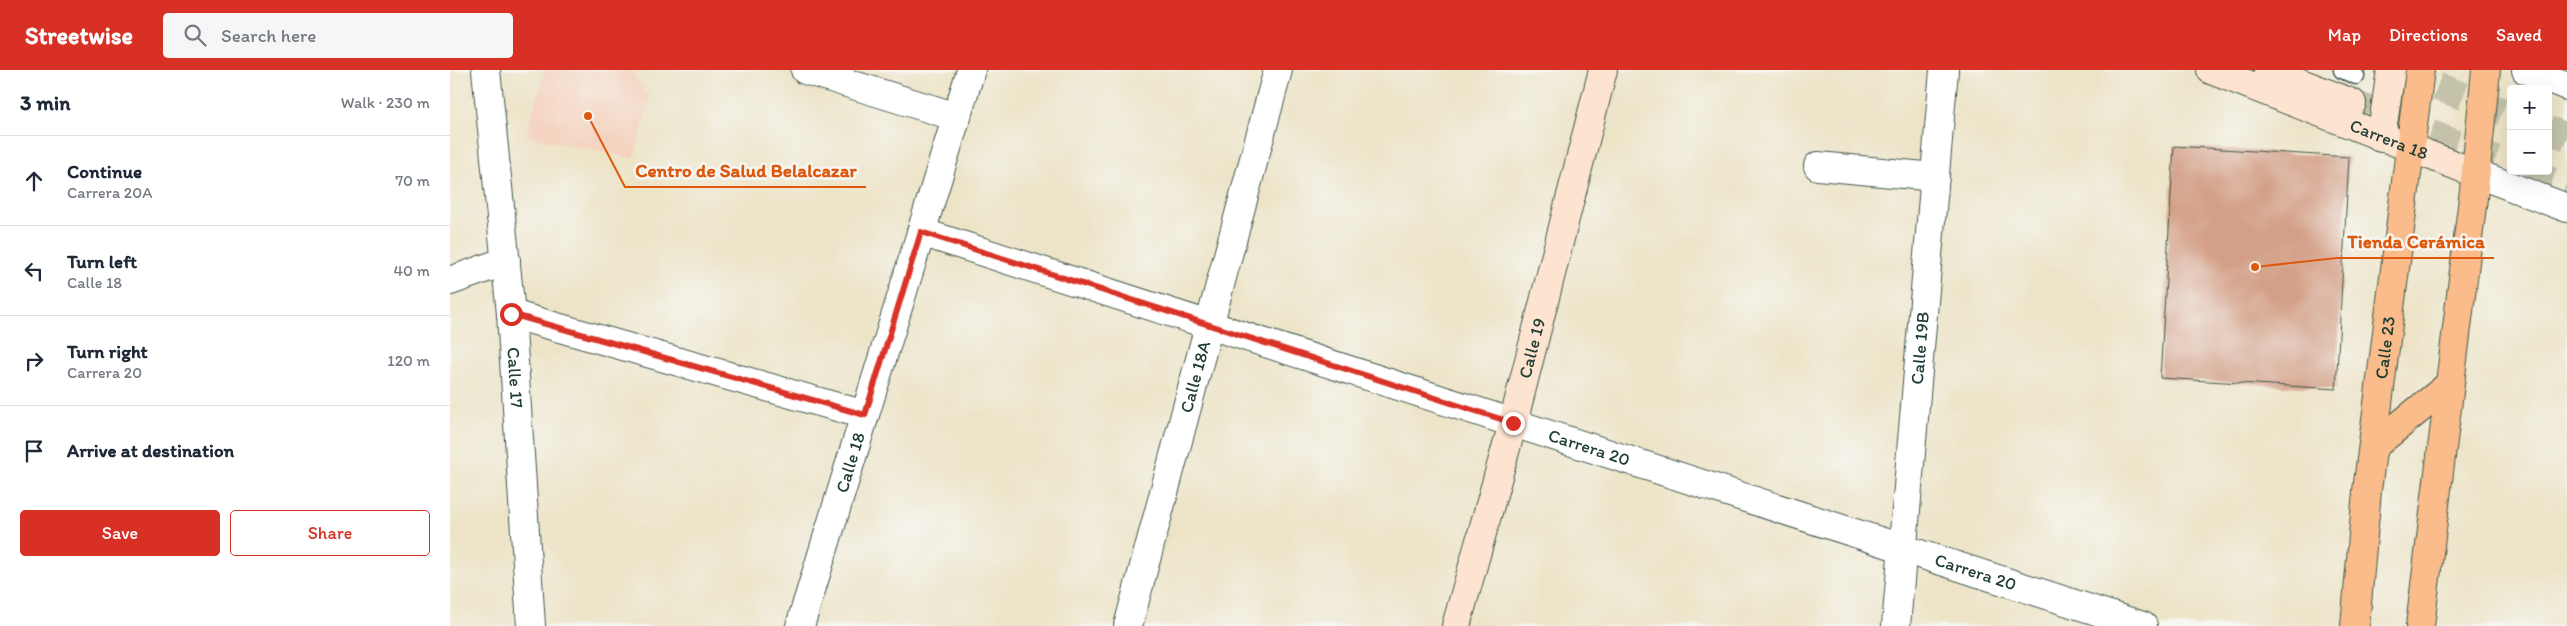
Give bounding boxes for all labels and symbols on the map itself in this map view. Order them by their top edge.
street label: Carrera 18 [2347,114,2431,165]
callout: Centro de Salud Belalcazar [625,153,866,187]
text: Centro de Salud Belalcazar [635,159,858,182]
callout: Tienda Cerámica [2337,224,2494,258]
text: Tienda Cerámica [2346,230,2485,253]
route start [500,303,523,326]
street label: Calle 19B [1906,311,1934,385]
street label: Calle 23 [2370,315,2400,380]
street label: Calle 19 [1514,316,1550,381]
street label: Calle 18A [1175,338,1216,415]
street label: Calle 17 [502,346,528,409]
route end [1502,412,1525,435]
street label: Carrera 20 [1545,424,1633,471]
street label: Calle 18 [831,430,870,495]
street label: Carrera 20 [1932,549,2019,595]

